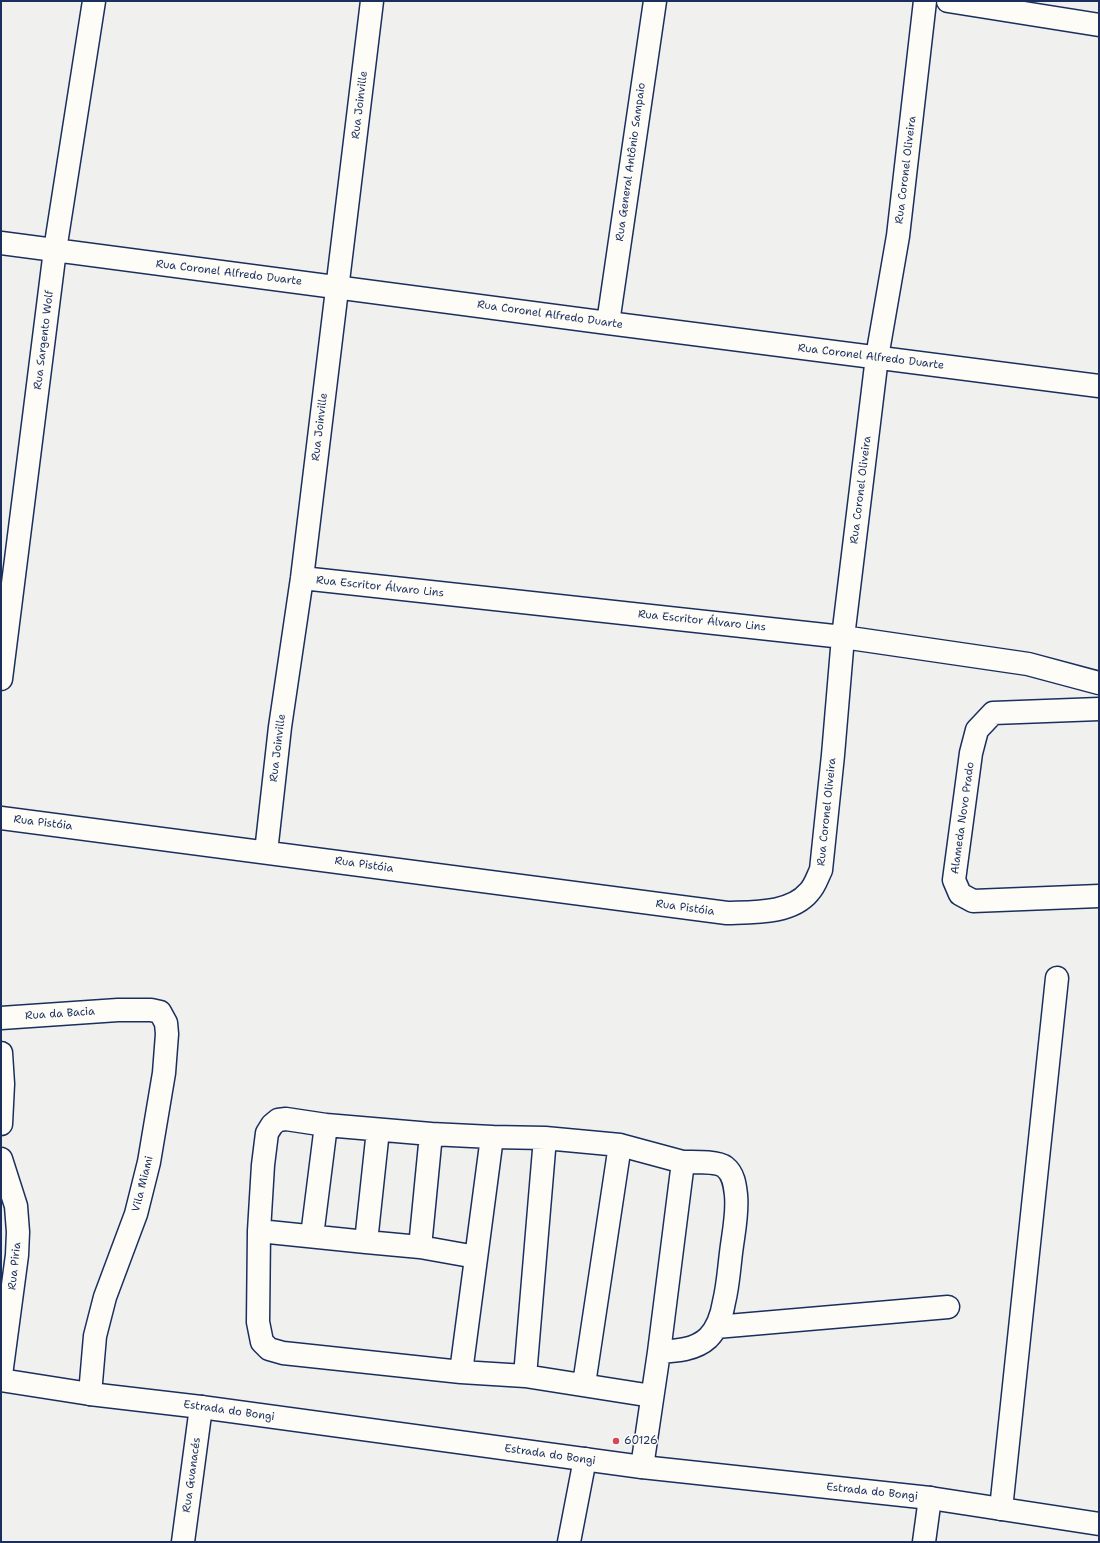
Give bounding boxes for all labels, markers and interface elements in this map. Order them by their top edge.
street label: Rua Joinville [349,70,371,140]
street label: Rua General Antônio Sampaio [613,82,649,242]
street label: Rua Coronel Oliveira [893,115,919,225]
street label: Rua Coronel Alfredo Duarte [155,257,303,289]
street label: Rua Sargento Wolf [31,290,57,390]
street label: Rua Coronel Alfredo Duarte [476,298,624,332]
street label: Rua Coronel Alfredo Duarte [797,341,945,373]
street label: Rua Joinville [309,392,331,462]
street label: Rua Coronel Oliveira [848,435,874,545]
street label: Rua Escritor Álvaro Lins [315,574,445,600]
street label: Rua Escritor Álvaro Lins [637,608,767,634]
street label: Rua Joinville [267,713,289,783]
street label: Rua Coronel Oliveira [815,757,839,867]
street label: Alameda Novo Prado [949,761,977,875]
street label: Rua Pistóia [13,813,73,833]
street label: Rua Pistóia [334,854,394,876]
street label: Rua Pistóia [655,897,715,919]
street label: Rua da Bacia [25,1005,95,1023]
street label: Vila Miami [130,1155,156,1213]
street label: Rua Piria [6,1241,24,1291]
street label: Estrada do Bongi [182,1398,276,1424]
place label: 60126 [624,1434,658,1448]
street label: Rua Guanacés [180,1436,204,1514]
marker: 60126 [611,1436,621,1446]
street label: Estrada do Bongi [503,1442,597,1468]
street label: Estrada do Bongi [826,1481,918,1503]

